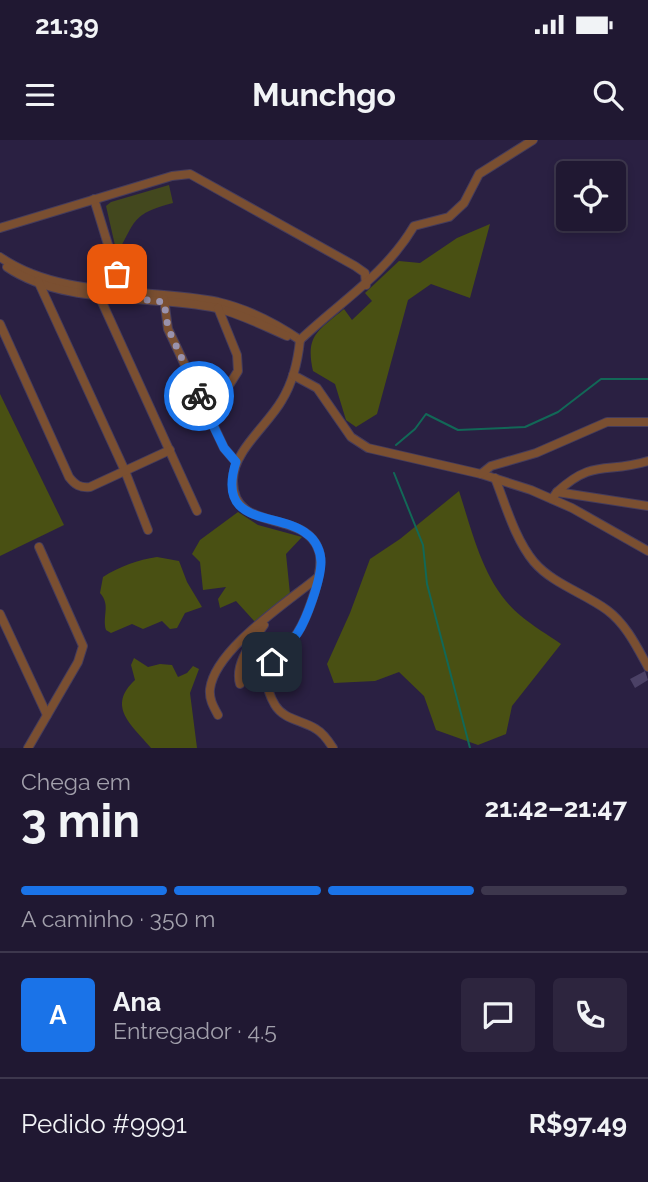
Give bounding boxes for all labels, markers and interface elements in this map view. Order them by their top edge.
text: 21:39 [35,10,99,40]
icon: menu [21,76,59,114]
text: Munchgo [252,76,396,113]
icon: search [589,76,627,114]
map controls [556,161,626,231]
button: locate [556,161,626,231]
pin [87,244,147,304]
icon: bag [98,255,136,293]
courier [164,361,234,431]
icon: bike [180,377,218,415]
pin [242,632,302,692]
icon: home [253,643,291,681]
text: Chega em [21,768,131,795]
text: 21:42–21:47 [485,793,627,823]
text: 3 min [21,794,140,848]
text: A caminho · 350 m [21,905,216,932]
button: chat [461,978,535,1052]
button: phone [553,978,627,1052]
text: Ana [113,987,161,1017]
text: A [49,1000,67,1030]
text: Entregador · 4.5 [113,1017,277,1044]
text: Pedido #9991 [21,1109,187,1139]
text: R$97.49 [529,1109,627,1139]

